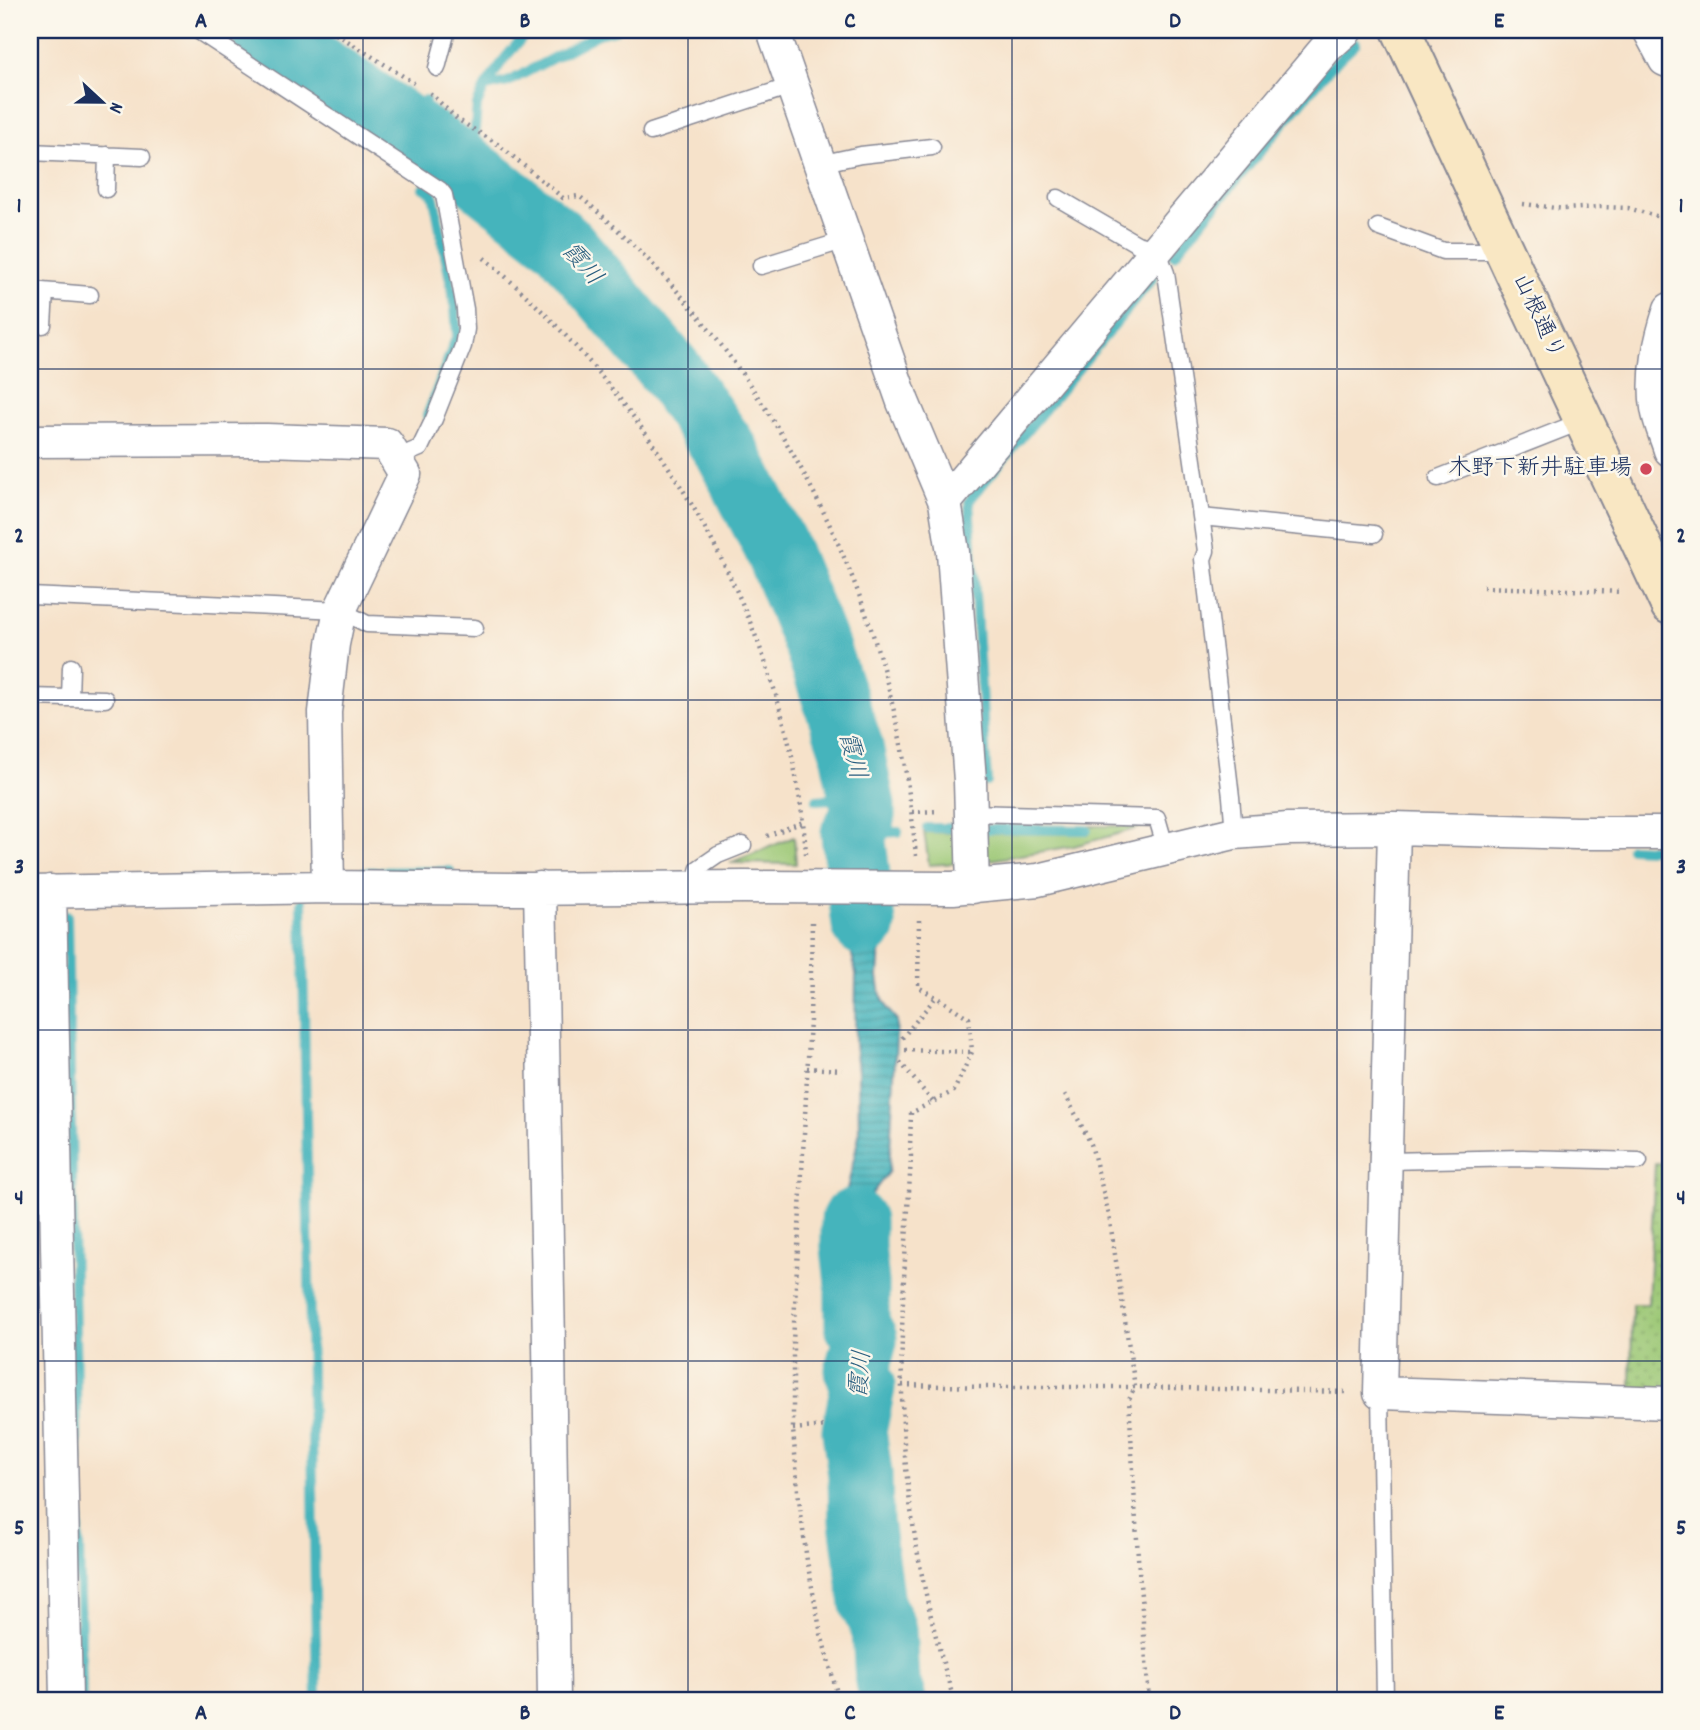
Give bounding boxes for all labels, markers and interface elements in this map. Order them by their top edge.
text: A [195,6,207,39]
text: B [520,6,531,39]
text: C [844,6,856,39]
text: D [1169,6,1181,39]
text: E [1494,6,1505,39]
north arrow [66,66,136,136]
text: N [100,98,129,116]
text: 1 [16,191,22,224]
text: 1 [1678,191,1684,224]
water label: 霞川 [552,236,610,294]
street label: 山根通り [1503,268,1571,366]
place label: 木野下新井駐車場 [1448,453,1632,486]
marker: 木野下新井駐車場 [1638,461,1654,477]
text: 2 [14,521,24,554]
text: 2 [1676,521,1686,554]
water label: 霞川 [829,729,873,783]
text: 3 [14,852,24,885]
text: 3 [1676,852,1686,885]
text: 4 [14,1183,24,1216]
text: 4 [1676,1183,1686,1216]
water label: 霞川 [843,1349,881,1399]
text: 5 [14,1513,24,1546]
text: 5 [1676,1513,1686,1546]
text: A [195,1698,207,1730]
text: B [520,1698,531,1730]
text: C [844,1698,856,1730]
text: D [1169,1698,1181,1730]
text: E [1494,1698,1505,1730]

